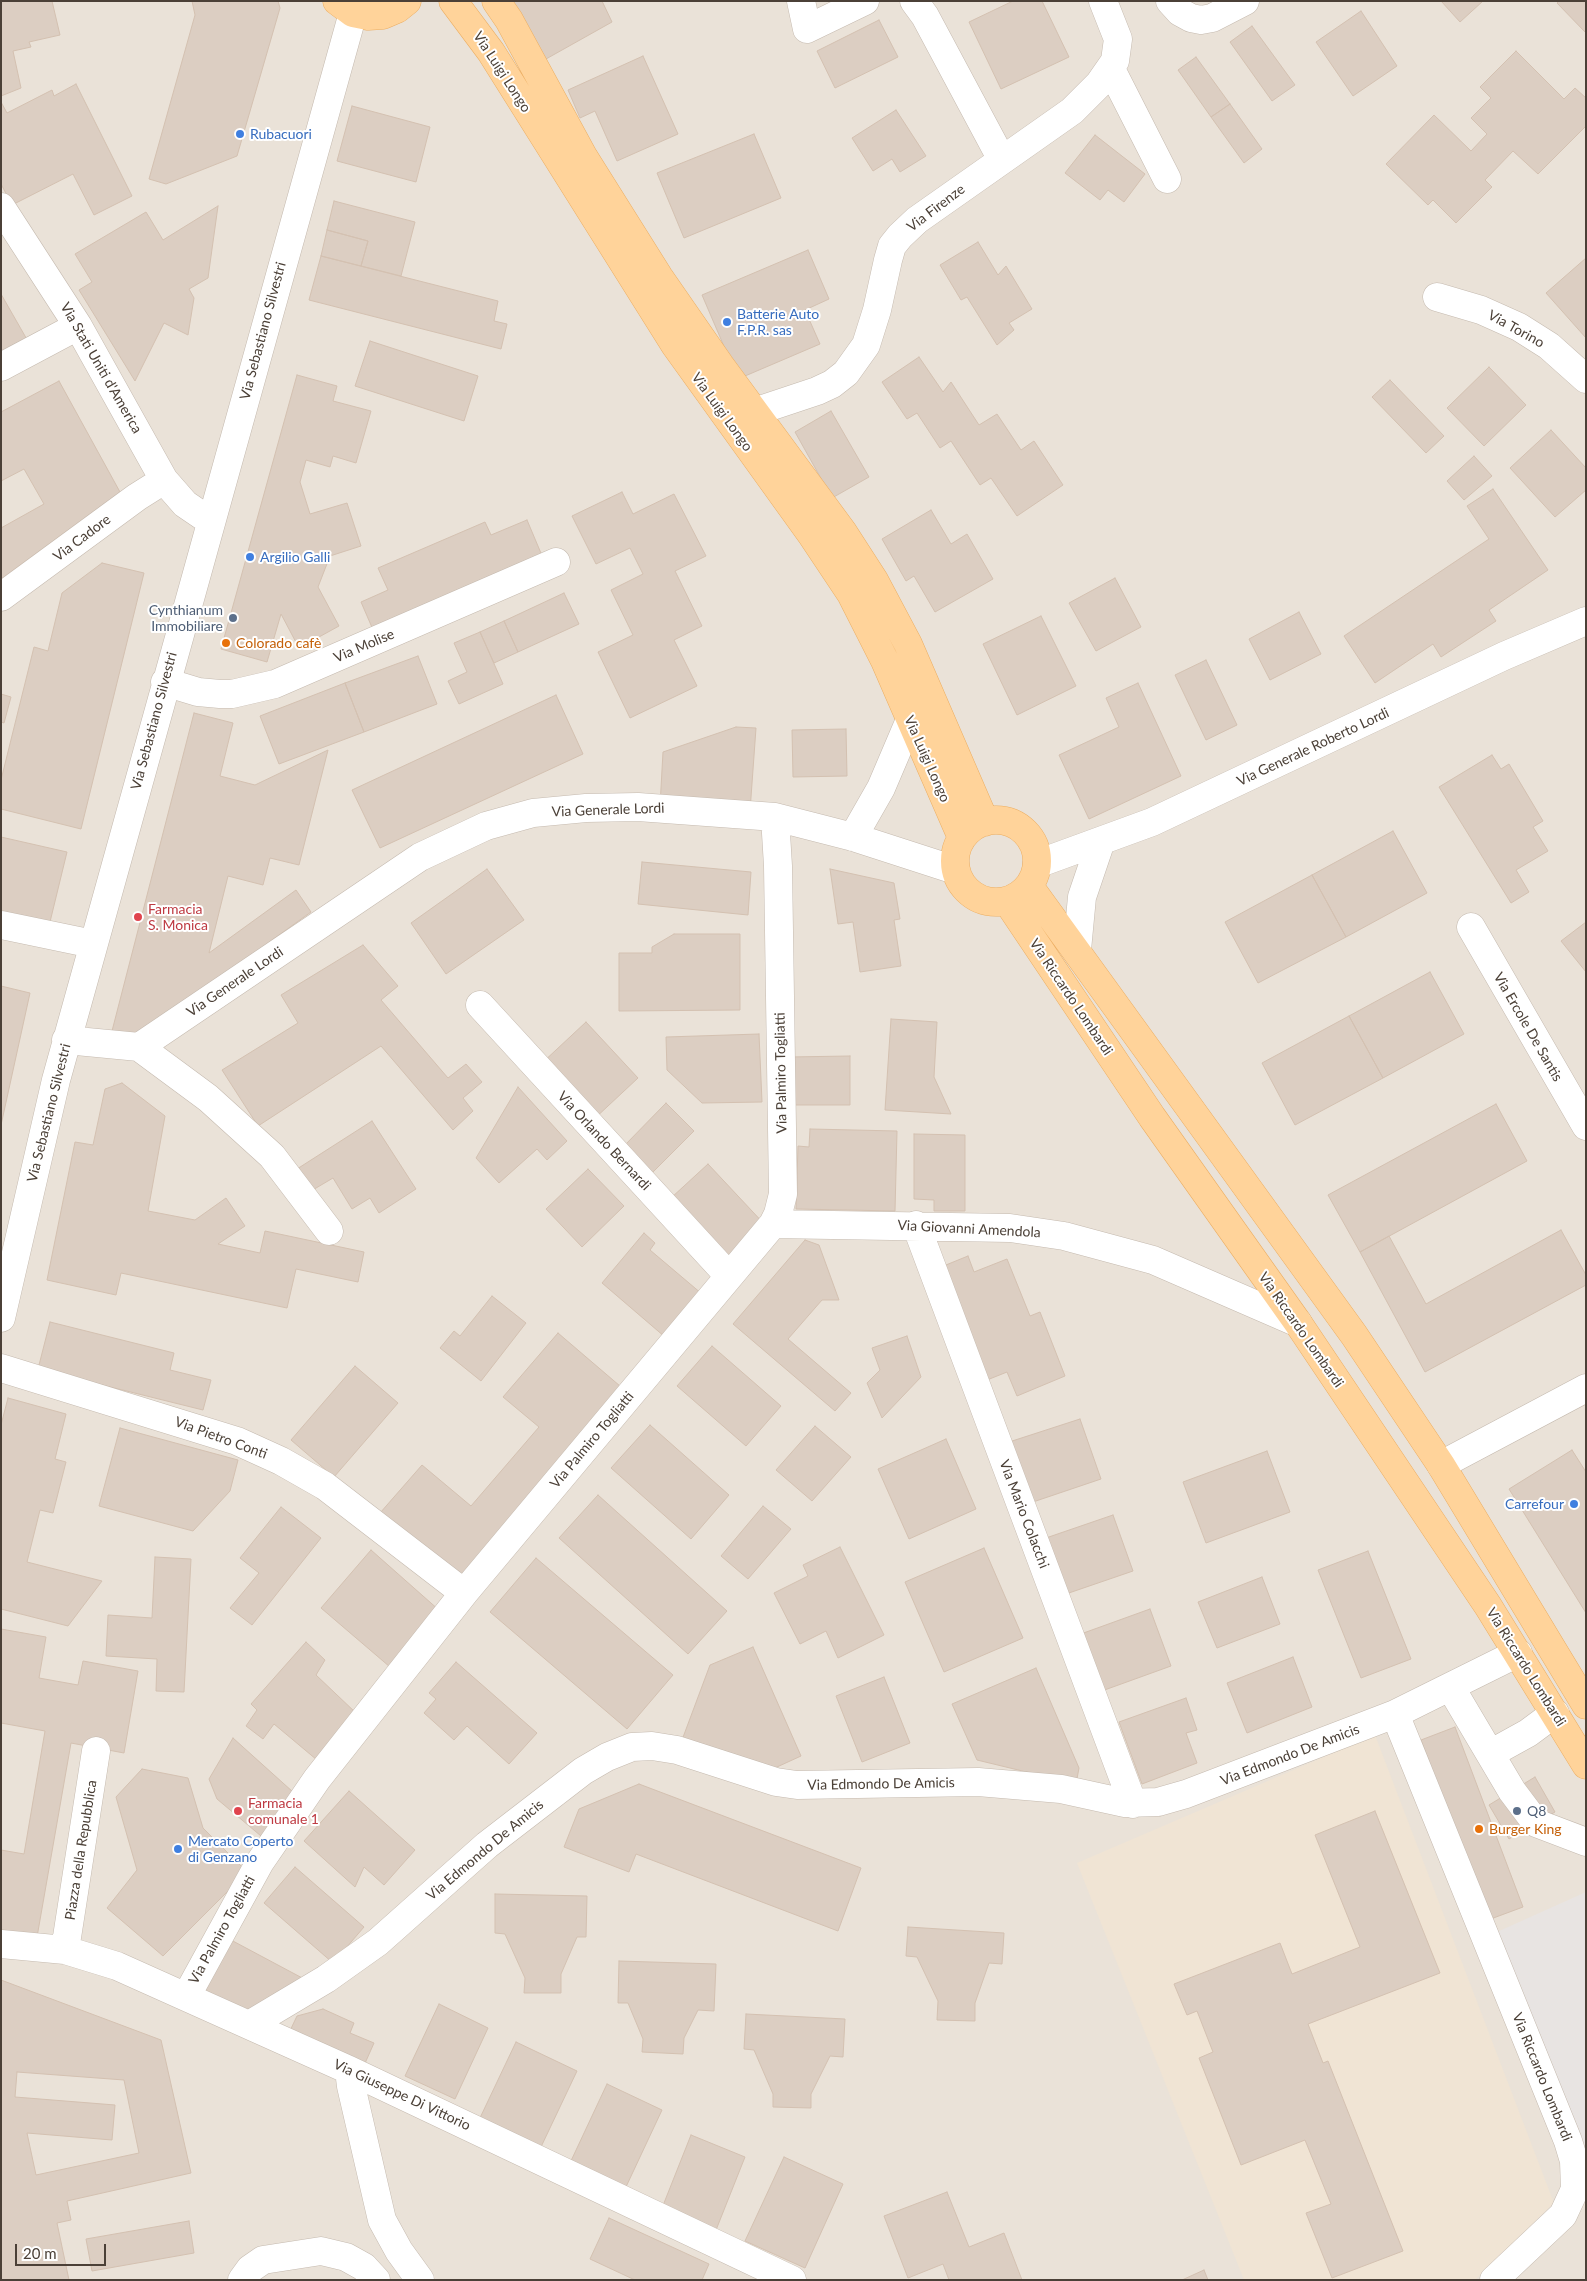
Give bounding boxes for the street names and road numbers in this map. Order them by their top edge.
street label: Via Luigi Longo [470,28,534,116]
street label: Via Firenze [904,181,968,235]
street label: Via Sebastiano Silvestri [236,260,290,402]
street label: Via Stati Uniti d'America [57,299,145,437]
street label: Via Torino [1485,307,1547,351]
street label: Via Luigi Longo [688,369,756,455]
street label: Via Cadore [50,511,114,565]
street label: Via Molise [331,626,397,666]
street label: Via Sebastiano Silvestri [127,650,181,792]
street label: Via Generale Roberto Lordi [1234,704,1392,790]
street label: Via Luigi Longo [900,713,954,805]
street label: Via Generale Lordi [551,800,665,820]
street label: Via Riccardo Lombardi [1026,936,1116,1058]
street label: Via Generale Lordi [183,943,287,1021]
street label: Via Ercole De Santis [1490,969,1566,1085]
street label: Via Palmiro Togliatti [772,1012,790,1134]
street label: Via Sebastiano Silvestri [24,1042,74,1184]
street label: Via Orlando Bernardi [554,1088,654,1194]
street label: Via Giovanni Amendola [897,1217,1041,1241]
street label: Via Riccardo Lombardi [1255,1269,1347,1391]
street label: Via Palmiro Togliatti [547,1388,637,1492]
street label: Via Pietro Conti [172,1413,270,1463]
street label: Via Mario Colacchi [996,1457,1052,1571]
street label: Via Riccardo Lombardi [1483,1605,1569,1729]
street label: Via Edmondo De Amicis [1218,1721,1362,1789]
street label: Via Edmondo De Amicis [807,1774,955,1794]
street label: Piazza della Repubblica [62,1779,100,1921]
street label: Via Edmondo De Amicis [423,1796,547,1904]
street label: Via Palmiro Togliatti [185,1873,259,1987]
street label: Via Riccardo Lombardi [1509,2010,1575,2144]
street label: Via Giuseppe Di Vittorio [331,2056,473,2134]

